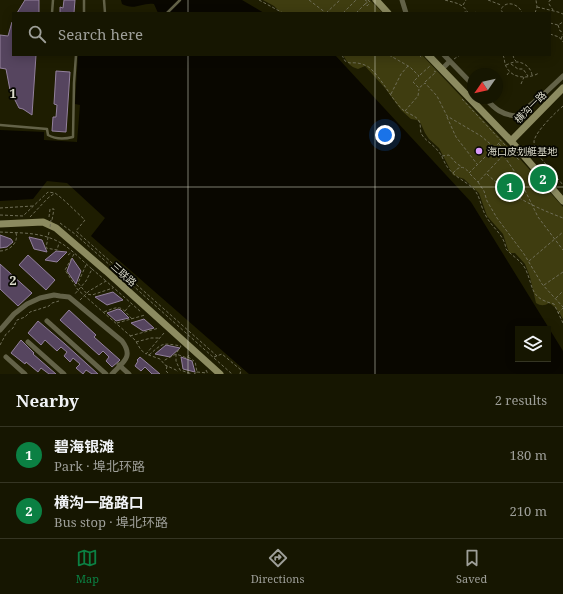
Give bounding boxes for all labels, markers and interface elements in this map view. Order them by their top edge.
search box [12,12,551,56]
icon: search [26,23,48,45]
text: Search here [58,24,143,44]
north arrow [467,68,503,104]
text: 1 [9,84,17,102]
street label: 横沟一路 [511,88,549,126]
your location [375,125,395,145]
place label: 海口皮划艇基地 [487,144,558,158]
marker: 海口皮划艇基地 [474,146,484,156]
pin: 2 [530,164,556,194]
pin: 1 [497,172,523,202]
street label: 三联路 [108,259,140,289]
text: 2 [9,271,17,289]
map controls [515,326,551,362]
button: layers [515,326,551,362]
text: Nearby [16,389,79,412]
text: 2 results [495,391,547,409]
text: 碧海银滩 [54,436,114,456]
text: 1 [25,446,33,464]
text: 180 m [510,446,547,464]
text: Park · 埠北环路 [54,457,145,475]
text: 横沟一路路口 [54,492,144,512]
text: 2 [25,502,33,520]
text: 210 m [510,502,547,520]
text: Bus stop · 埠北环路 [54,513,168,531]
tab: Map [76,547,99,586]
tab: Directions [251,547,304,586]
tab: Saved [456,547,487,586]

